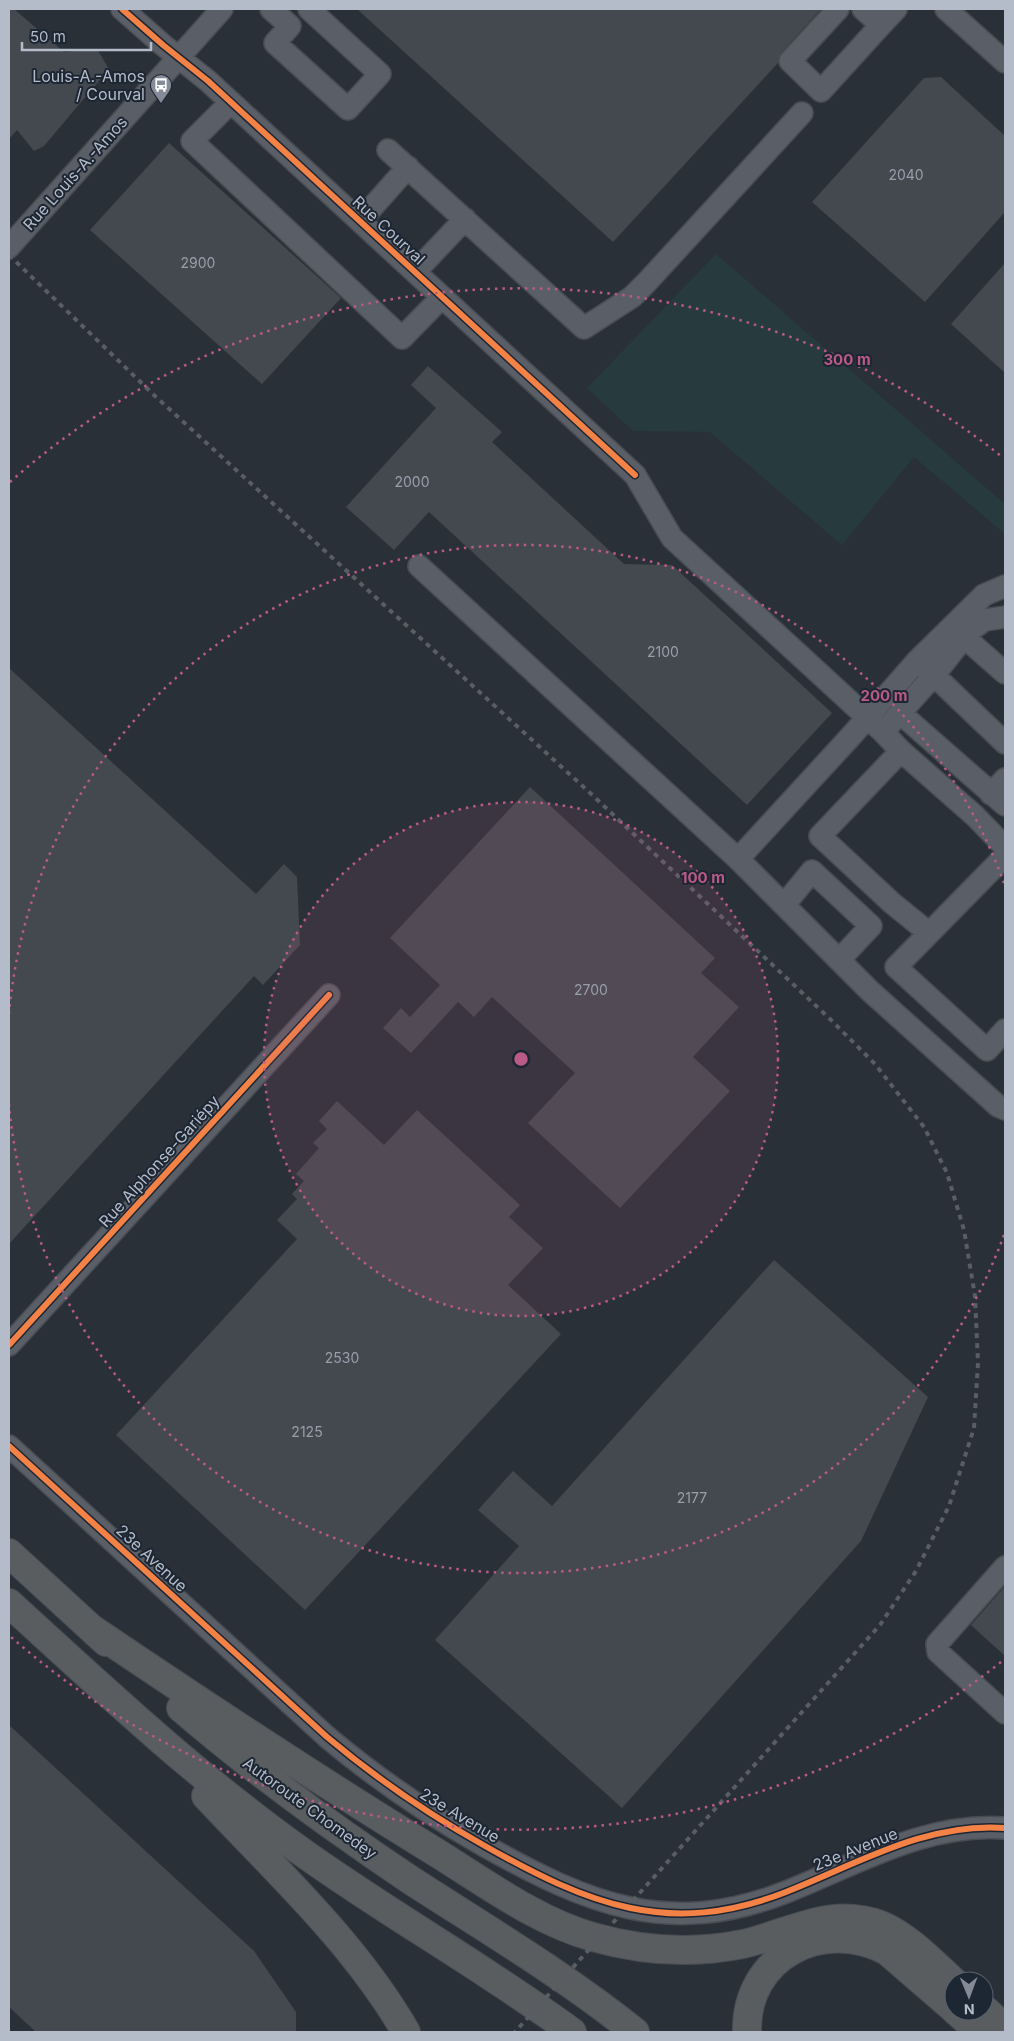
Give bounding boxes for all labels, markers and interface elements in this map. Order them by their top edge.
scale bar [22,20,151,52]
text: 50 m [30,27,66,46]
place label: Louis-A.-Amos / Courval [32,66,145,104]
bus stop icon: Louis-A.-Amos / Courval [149,73,173,104]
street label: Rue Louis-A.-Amos [19,112,131,234]
house number: 2040 [888,166,924,183]
street label: Rue Courval [348,191,430,269]
house number: 2900 [181,254,215,271]
text: 300 m [823,350,871,369]
house number: 2000 [394,473,430,490]
house number: 2100 [647,643,679,660]
text: 200 m [861,686,907,705]
text: 100 m [681,868,725,887]
house number: 2700 [574,981,608,998]
centre of rings [512,1050,530,1068]
street label: Rue Alphonse-Gariépy [94,1091,224,1231]
house number: 2530 [325,1349,359,1366]
house number: 2125 [291,1423,323,1440]
house number: 2177 [677,1489,707,1506]
street label: 23e Avenue [112,1520,192,1596]
street label: Autoroute Chomedey [239,1753,381,1863]
street label: 23e Avenue [416,1783,504,1847]
street label: 23e Avenue [810,1823,900,1875]
north arrow [944,1971,994,2021]
text: N [964,2001,975,2018]

